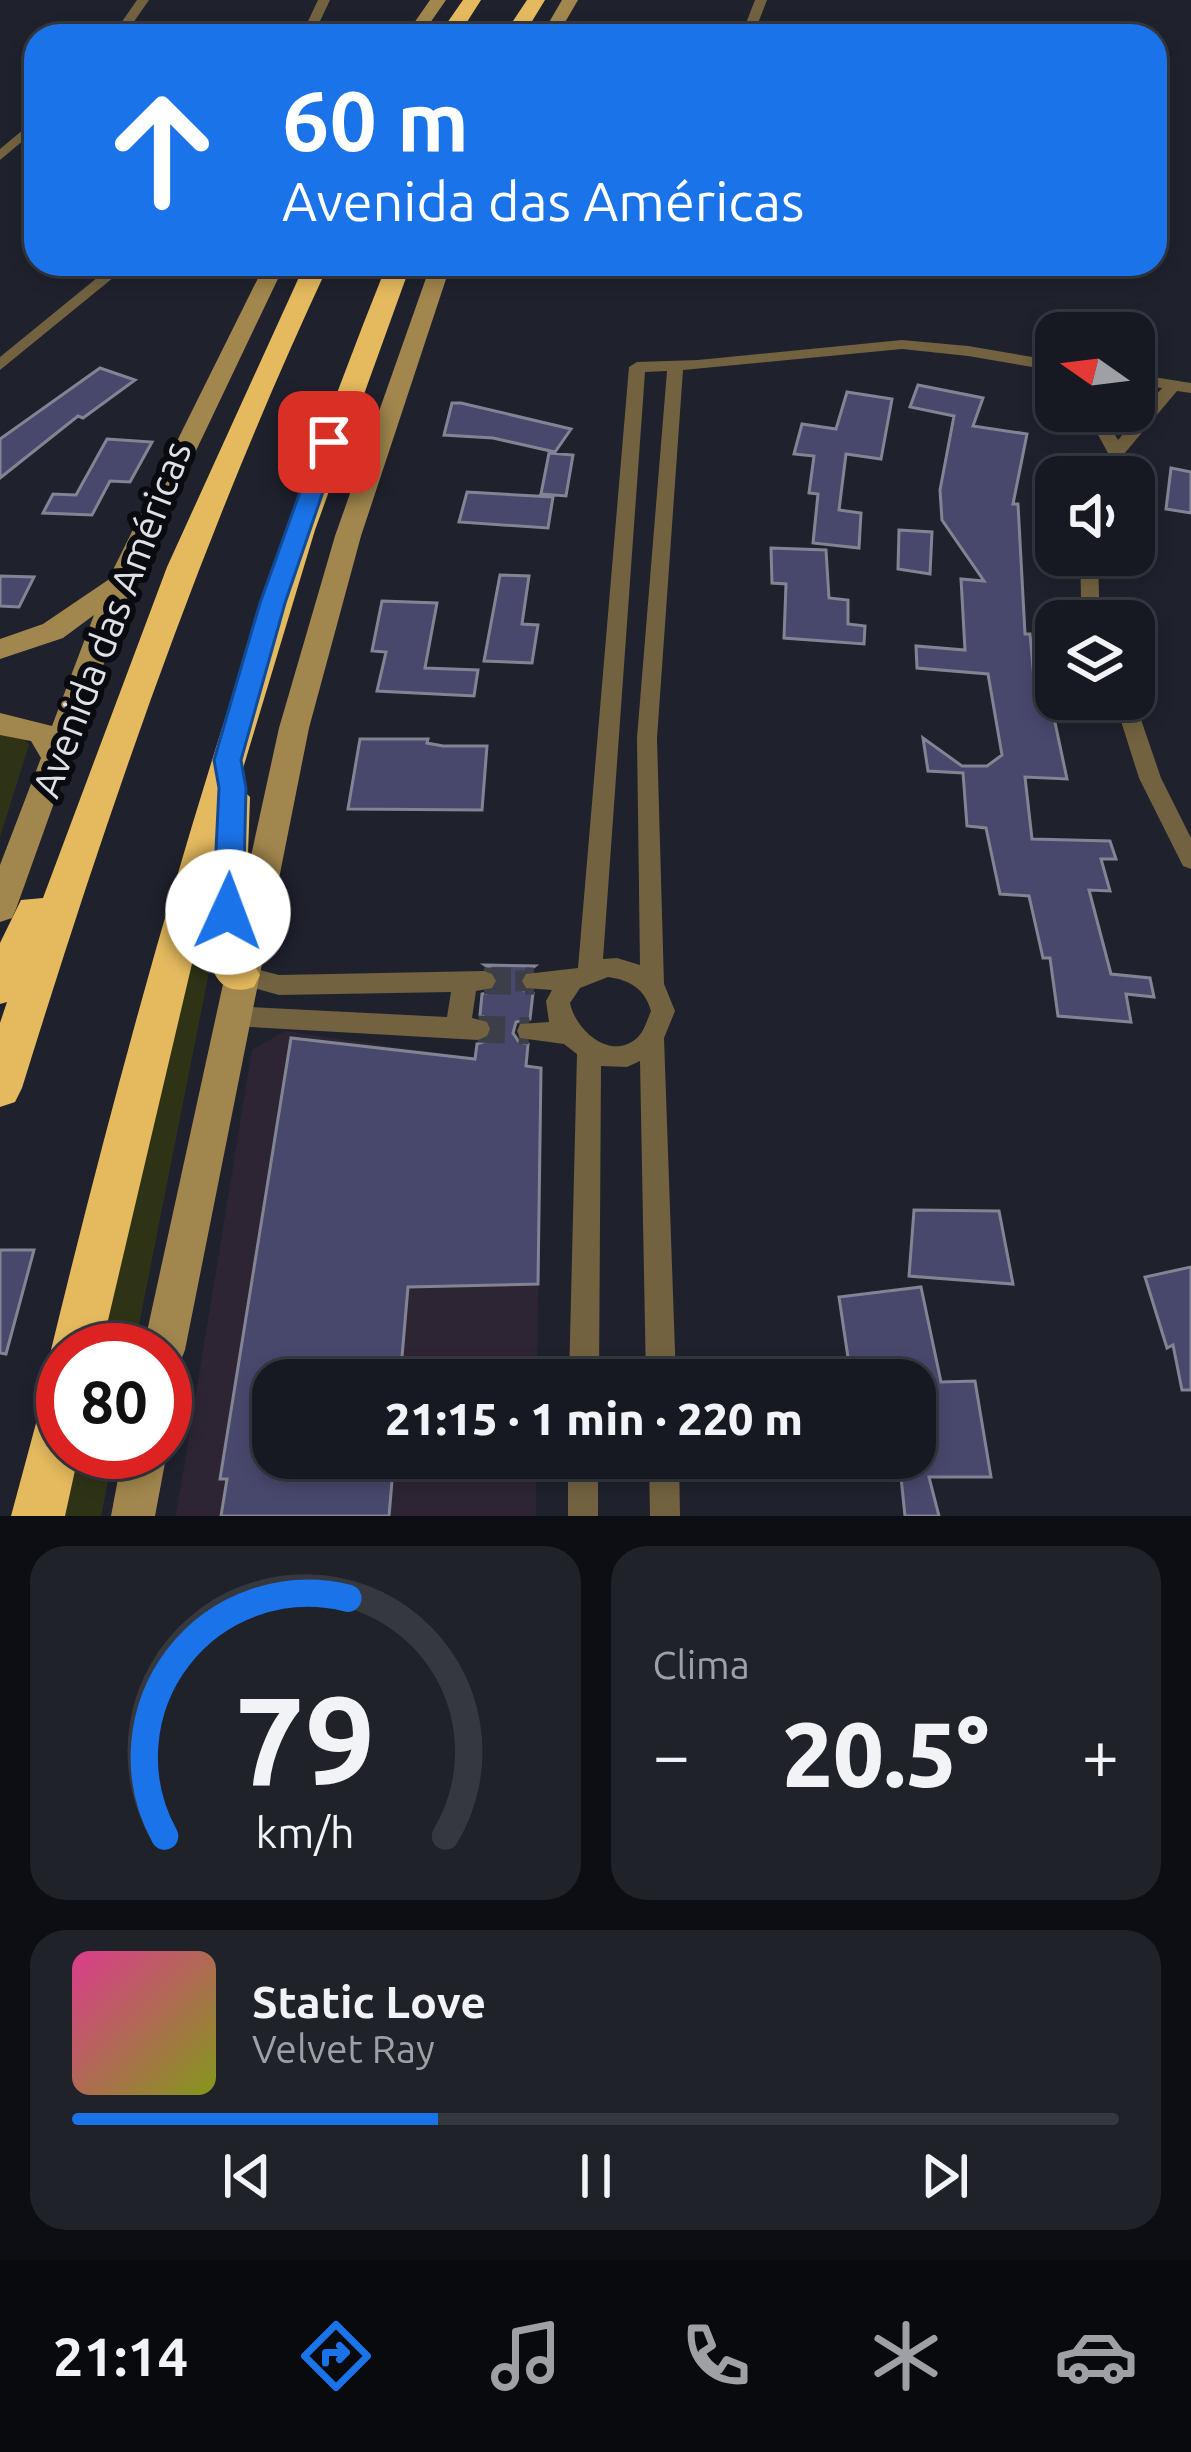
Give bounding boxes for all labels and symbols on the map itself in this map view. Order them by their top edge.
north arrow [1035,312,1155,432]
pin [278,391,380,493]
street label: Avenida das Américas [23,435,199,803]
position arrow [165,849,291,975]
speed limit sign: 80 [36,1323,192,1479]

